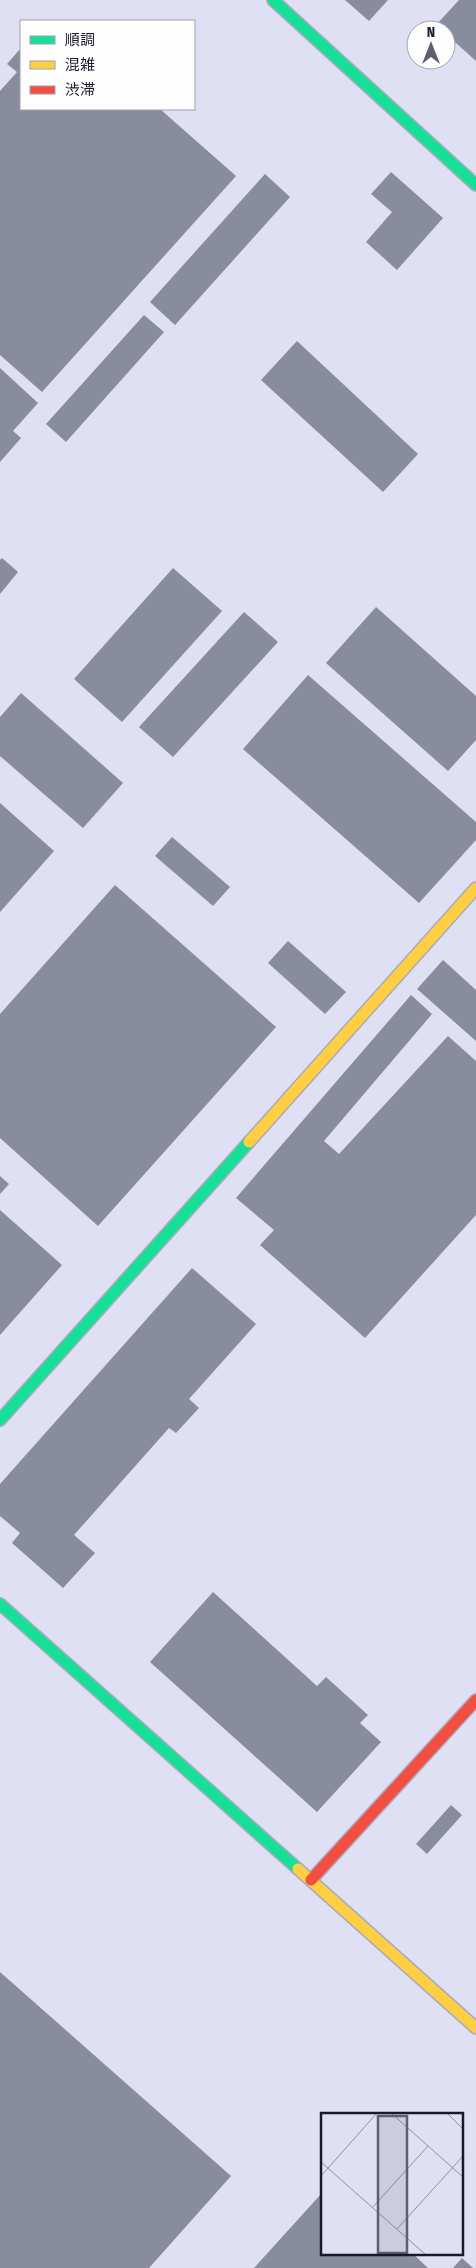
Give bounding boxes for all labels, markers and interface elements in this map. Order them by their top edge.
legend [20,20,195,110]
north arrow [406,20,456,70]
text: N [427,24,435,41]
text: 順調 [65,31,95,49]
text: 混雑 [65,56,95,74]
text: 渋滞 [65,81,95,99]
inset map [321,2113,464,2256]

